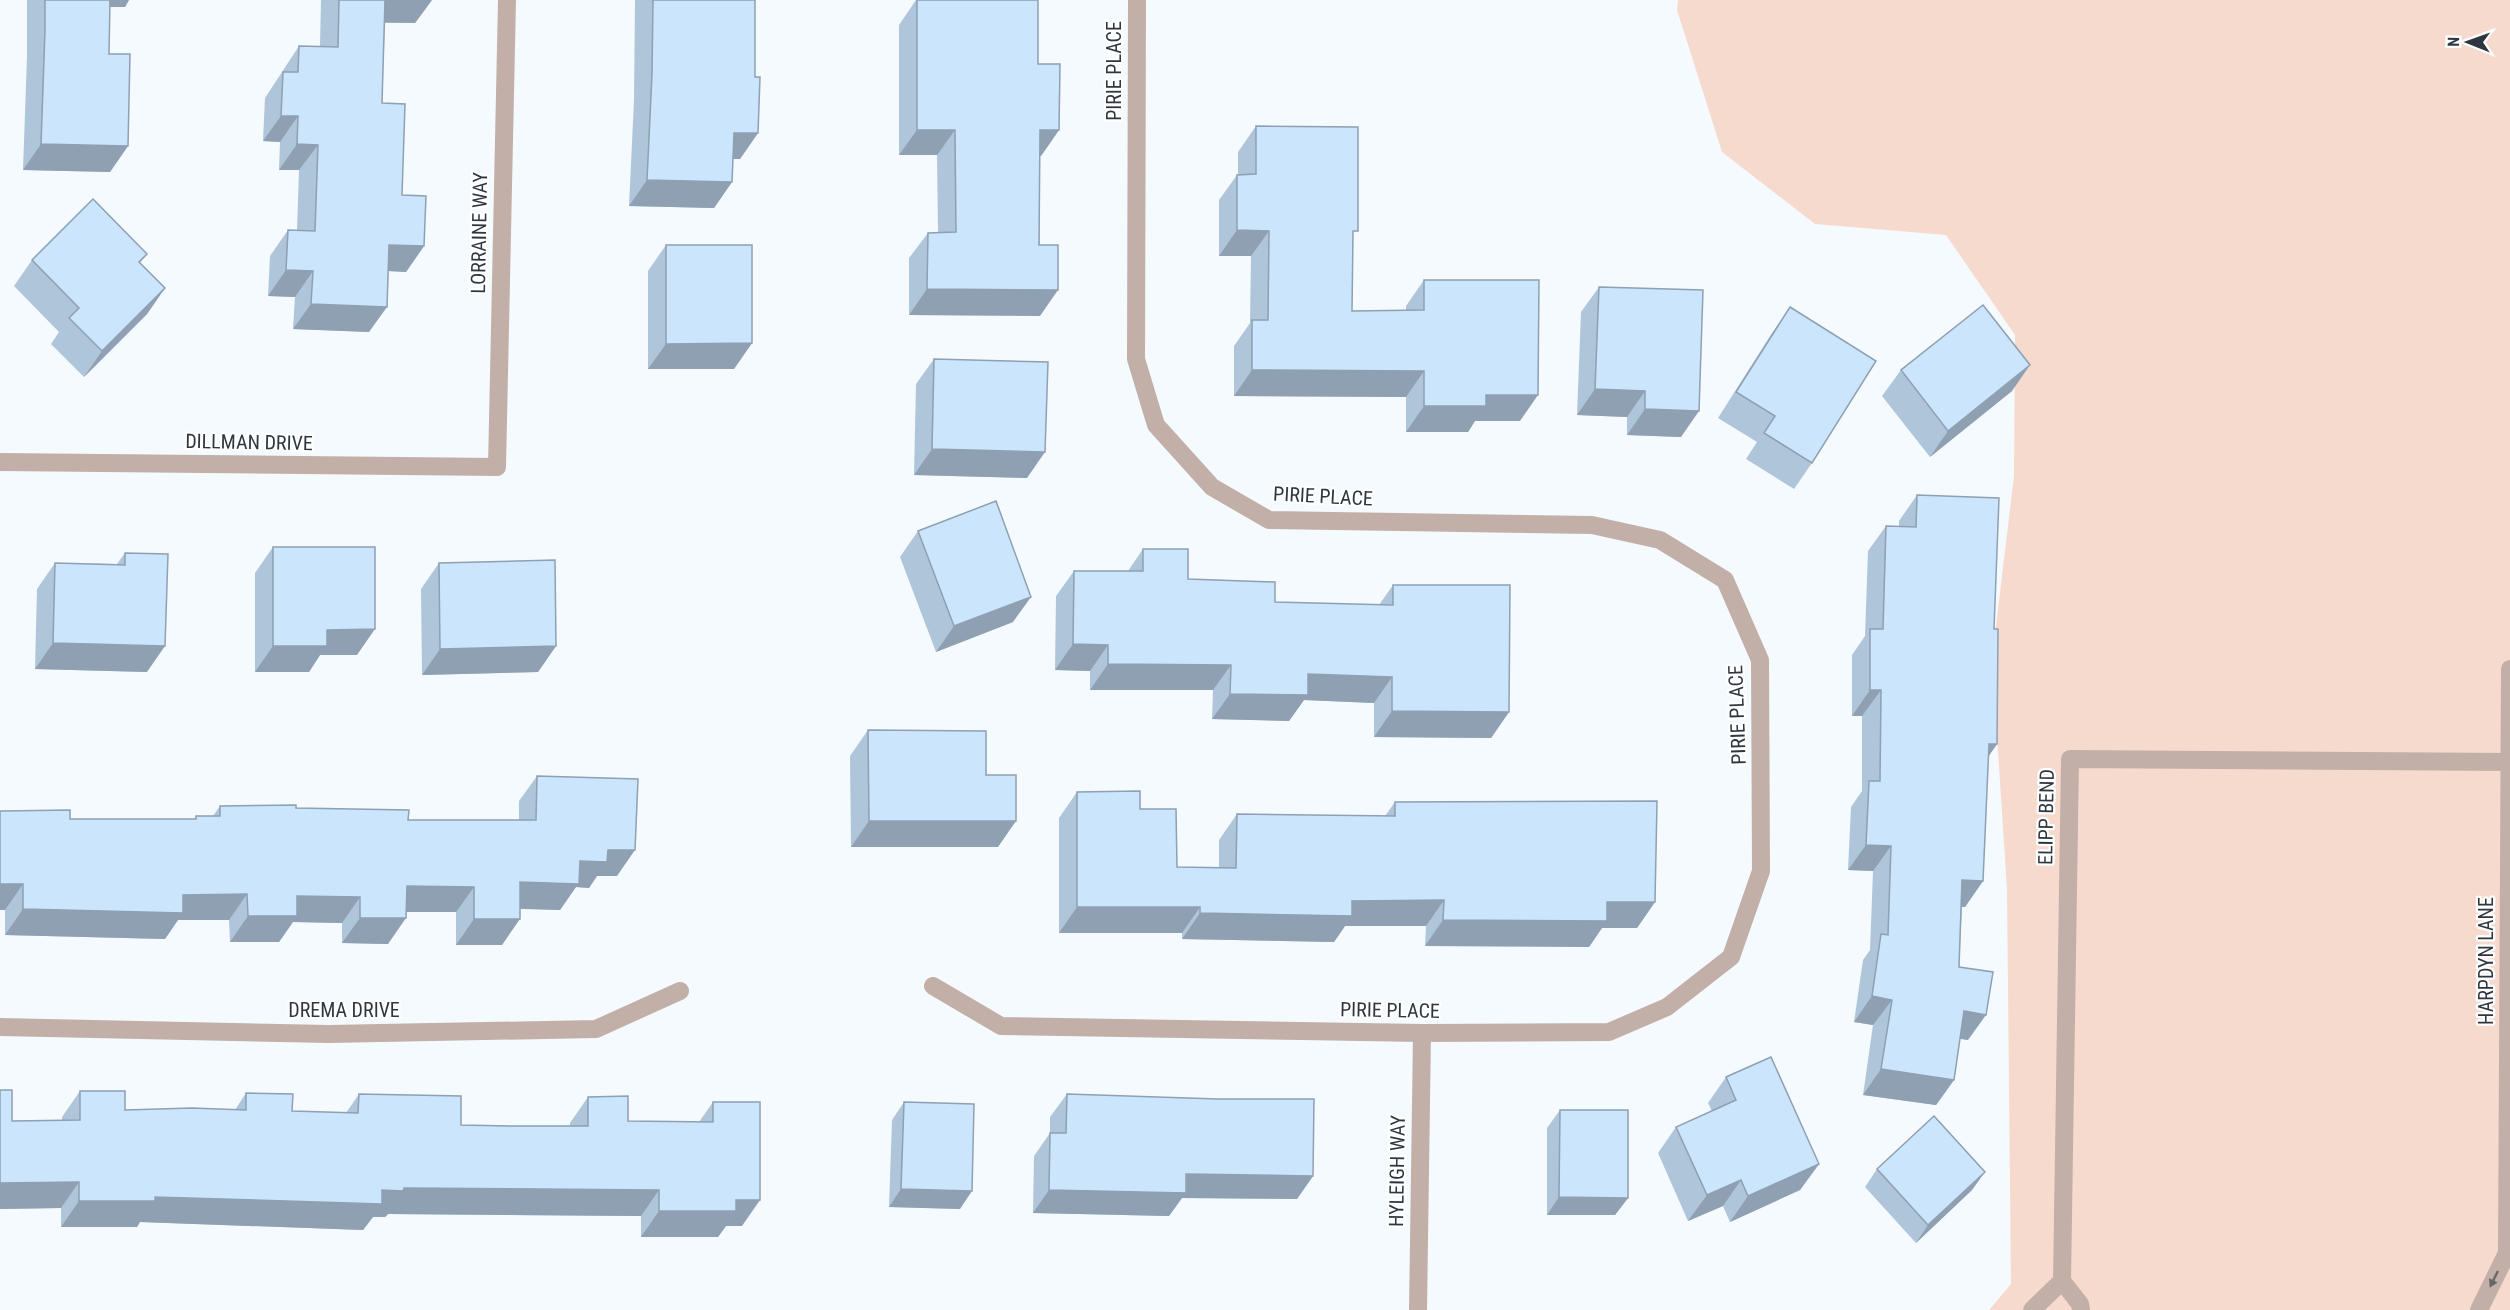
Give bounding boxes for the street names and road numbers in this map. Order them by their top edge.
street label: PIRIE PLACE [1102,21,1126,121]
street label: LORRAINE WAY [466,172,492,294]
street label: DILLMAN DRIVE [185,429,313,455]
street label: PIRIE PLACE [1273,481,1373,511]
street label: PIRIE PLACE [1723,665,1751,765]
street label: ELIPP BEND [2033,769,2059,865]
street label: HARPDYN LANE [2474,897,2498,1025]
street label: PIRIE PLACE [1340,997,1440,1023]
street label: DREMA DRIVE [288,998,400,1022]
street label: HYLEIGH WAY [1384,1114,1410,1227]

